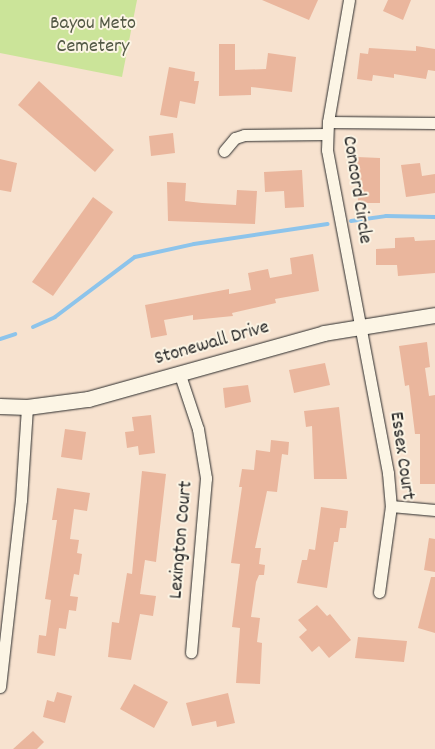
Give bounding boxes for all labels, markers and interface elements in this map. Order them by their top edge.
park label: Bayou Meto Cemetery [50,12,136,59]
street label: Concord Circle [336,134,376,246]
street label: Stonewall Drive [152,316,272,372]
street label: Essex Court [383,410,419,502]
street label: Lexington Court [165,480,199,600]

